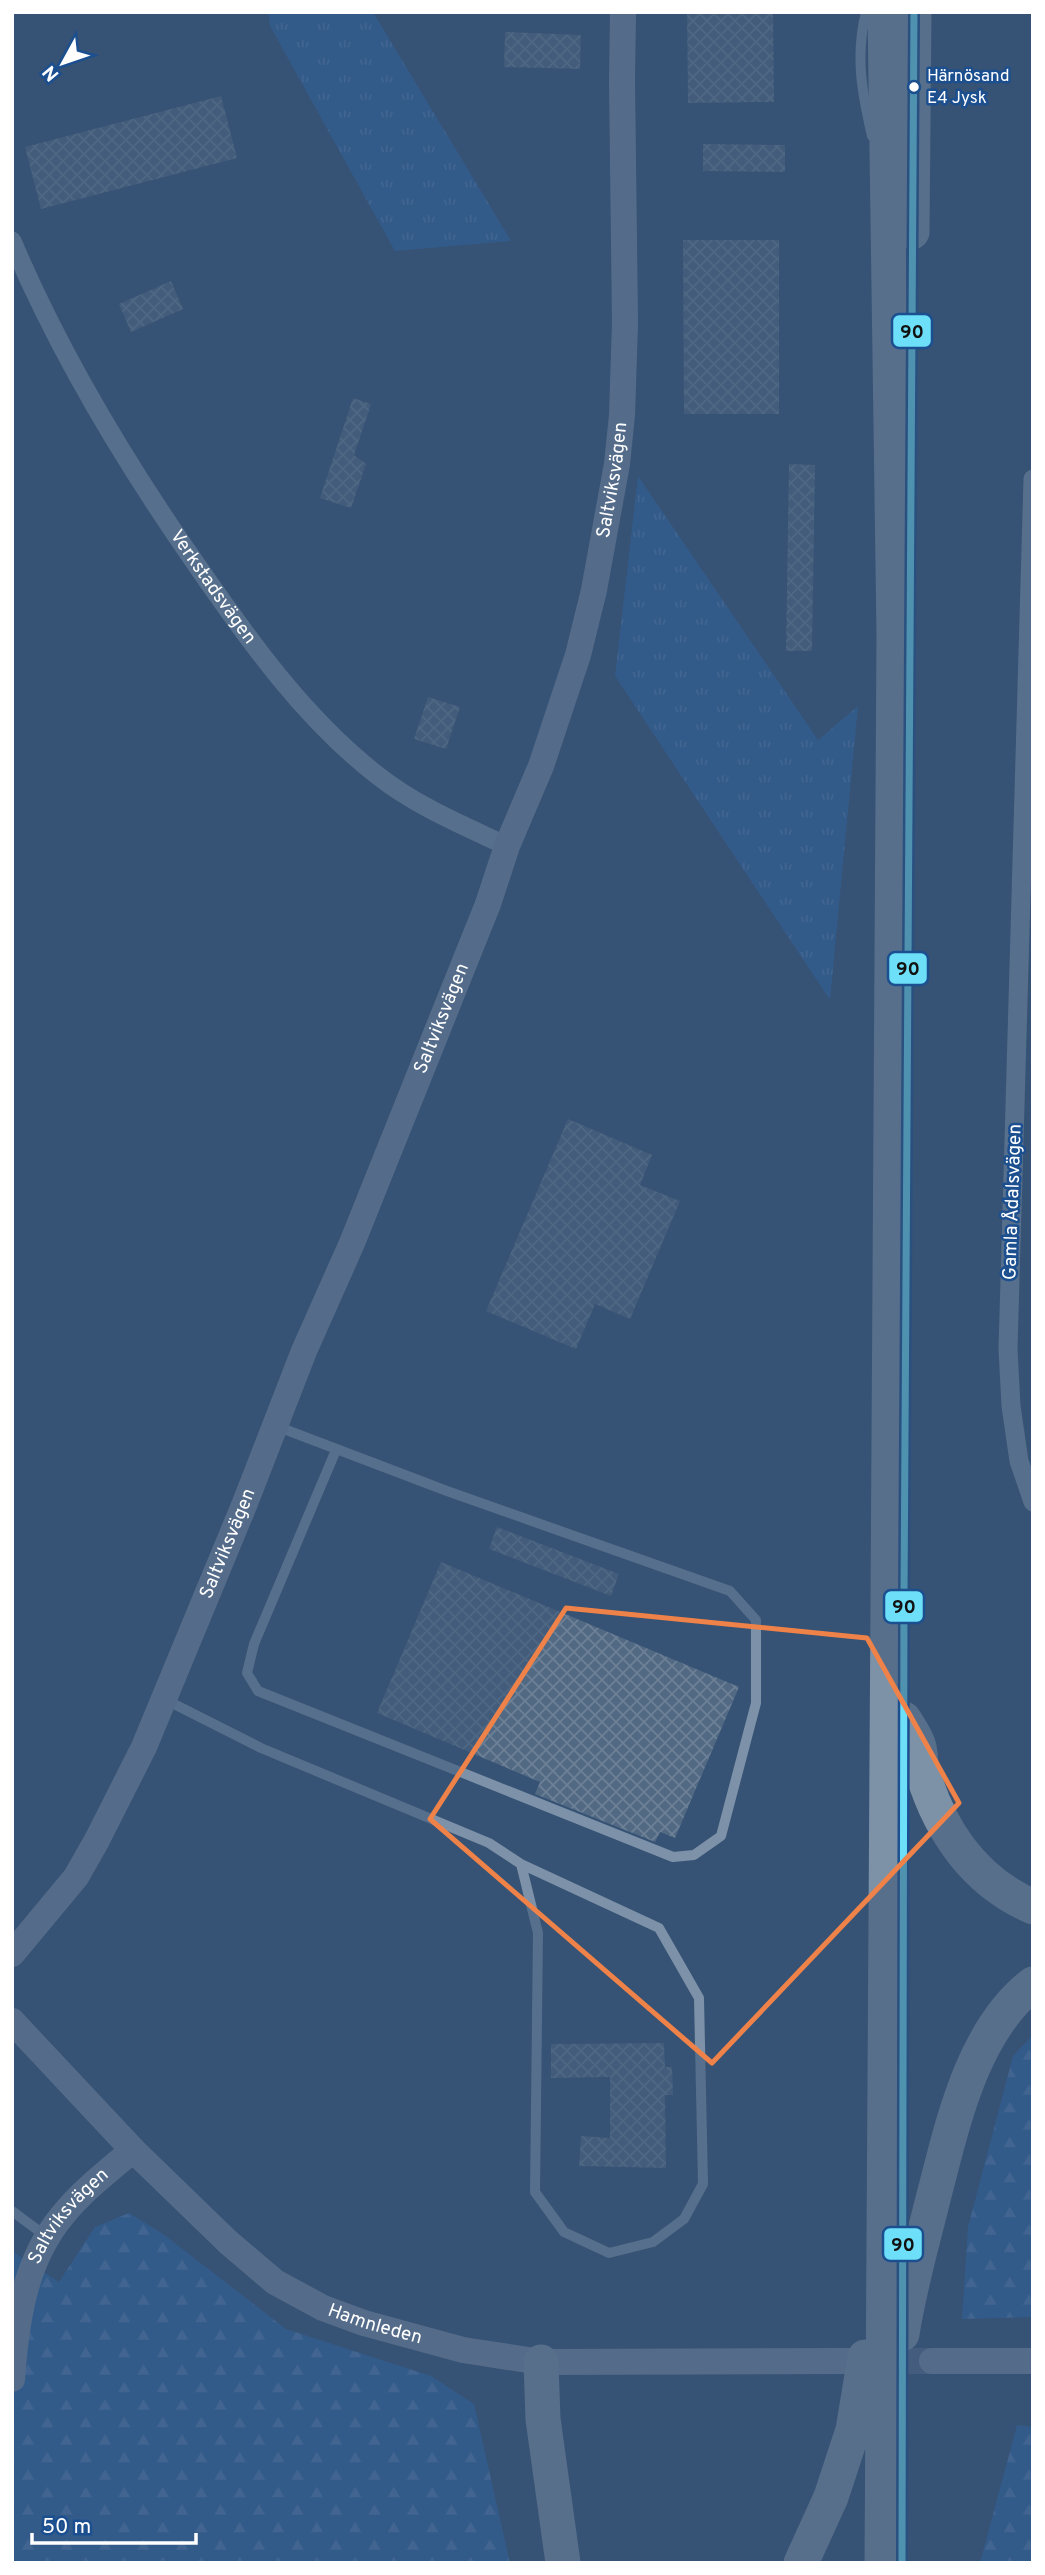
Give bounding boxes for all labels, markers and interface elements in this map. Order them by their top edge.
north arrow [28,28,98,98]
text: N [38,60,65,86]
place label: Härnösand E4 Jysk [927,66,1009,110]
marker: Härnösand E4 Jysk [907,80,921,94]
line badge: 90 [892,314,932,348]
text: 90 [900,321,924,345]
street label: Saltviksvägen [592,421,633,540]
street label: Verkstadsvägen [164,525,261,649]
line badge: 90 [888,952,928,985]
text: 90 [896,958,920,982]
street label: Saltviksvägen [409,960,475,1077]
street label: Gamla Ådalsvägen [998,1124,1028,1280]
street label: Saltviksvägen [195,1485,261,1602]
line badge: 90 [884,1590,924,1623]
text: 90 [892,1596,916,1620]
street label: Saltviksvägen [23,2163,114,2268]
line badge: 90 [883,2227,923,2261]
text: 90 [891,2234,915,2258]
street label: Hamnleden [324,2299,425,2350]
scale bar [32,2502,196,2546]
text: 50 m [42,2514,91,2541]

